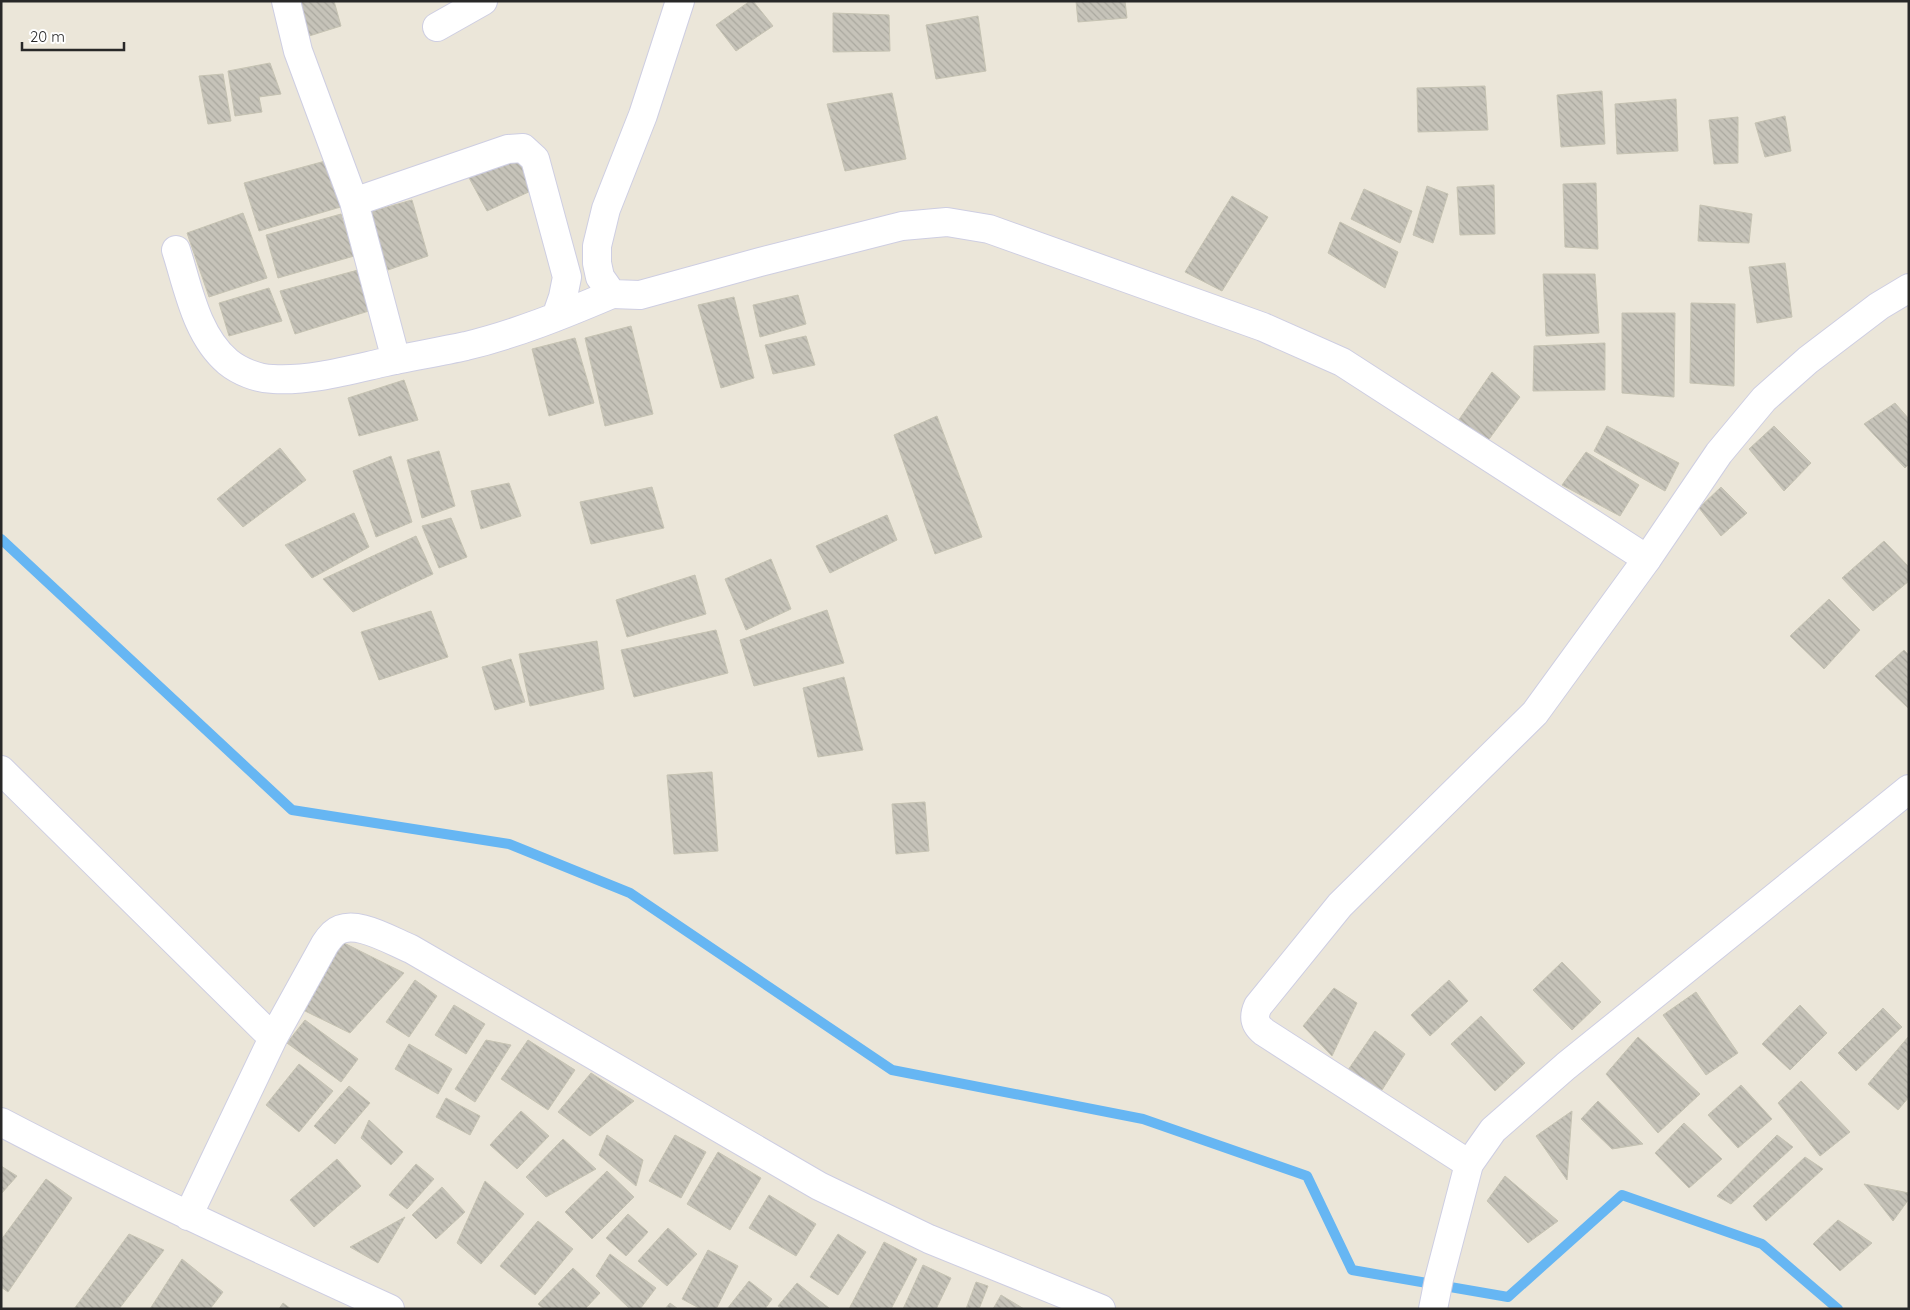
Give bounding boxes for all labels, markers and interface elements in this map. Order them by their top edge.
scale bar [22,20,125,52]
text: 20 m [30,27,65,46]

